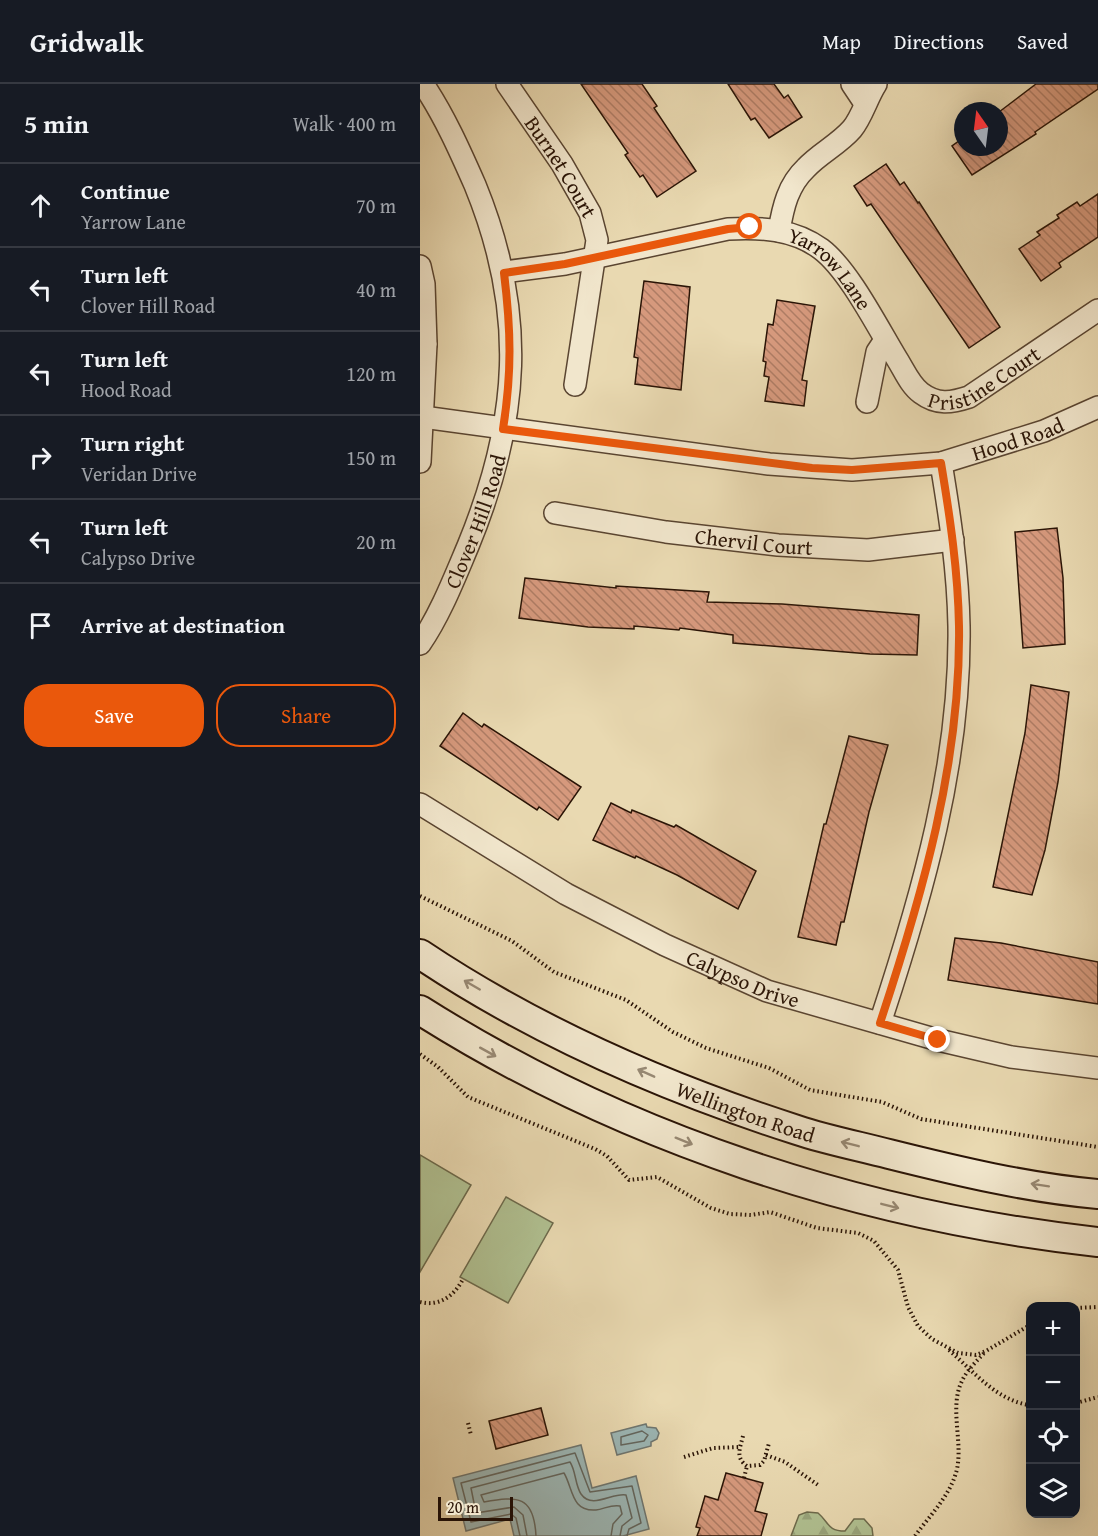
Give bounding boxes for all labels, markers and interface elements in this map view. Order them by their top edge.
text: Gridwalk [30,21,143,62]
text: Map [822,26,861,57]
text: Directions [894,26,984,57]
text: Saved [1017,26,1068,57]
north arrow [954,102,1008,156]
text: 5 min [24,104,89,143]
text: Walk · 400 m [293,109,396,138]
street label: Burnet Court [518,109,605,224]
text: Continue [81,175,170,207]
icon: ahead [24,189,57,222]
text: 70 m [356,191,396,220]
text: Yarrow Lane [81,207,186,236]
route start [736,213,762,239]
street label: Yarrow Lane [784,219,880,316]
text: Turn left [81,259,168,291]
icon: left [24,273,57,306]
text: 40 m [356,275,396,304]
text: Clover Hill Road [81,291,215,320]
street label: Pristine Court [925,338,1047,417]
text: Turn left [81,343,168,375]
icon: left [24,357,57,390]
text: 120 m [346,359,396,388]
text: Hood Road [81,375,172,404]
street label: Hood Road [968,408,1069,468]
text: Turn right [81,427,184,459]
icon: right [24,441,57,474]
text: 150 m [346,443,396,472]
street label: Clover Hill Road [436,450,513,593]
text: Veridan Drive [81,459,197,488]
text: Turn left [81,511,168,543]
street label: Chervil Court [693,520,814,562]
icon: left [24,525,57,558]
text: 20 m [356,527,396,556]
text: Calypso Drive [81,543,195,572]
icon: arrive [24,609,57,642]
text: Arrive at destination [81,609,285,641]
button: Save [24,684,204,747]
button: Share [216,684,396,747]
street label: Calypso Drive [682,941,803,1015]
one-way arrow [464,979,481,991]
route end [924,1026,950,1052]
one-way arrow [479,1046,496,1058]
one-way arrow [637,1067,655,1079]
street label: Wellington Road [672,1073,820,1151]
one-way arrow [675,1136,693,1147]
one-way arrow [841,1137,860,1149]
one-way arrow [1031,1180,1051,1191]
one-way arrow [880,1200,899,1212]
map controls [1026,1302,1080,1518]
button: + [1026,1302,1080,1356]
button: − [1026,1356,1080,1410]
button: locate [1026,1410,1080,1464]
button: layers [1026,1464,1080,1518]
scale bar [438,1494,513,1522]
text: 20 m [447,1495,479,1519]

